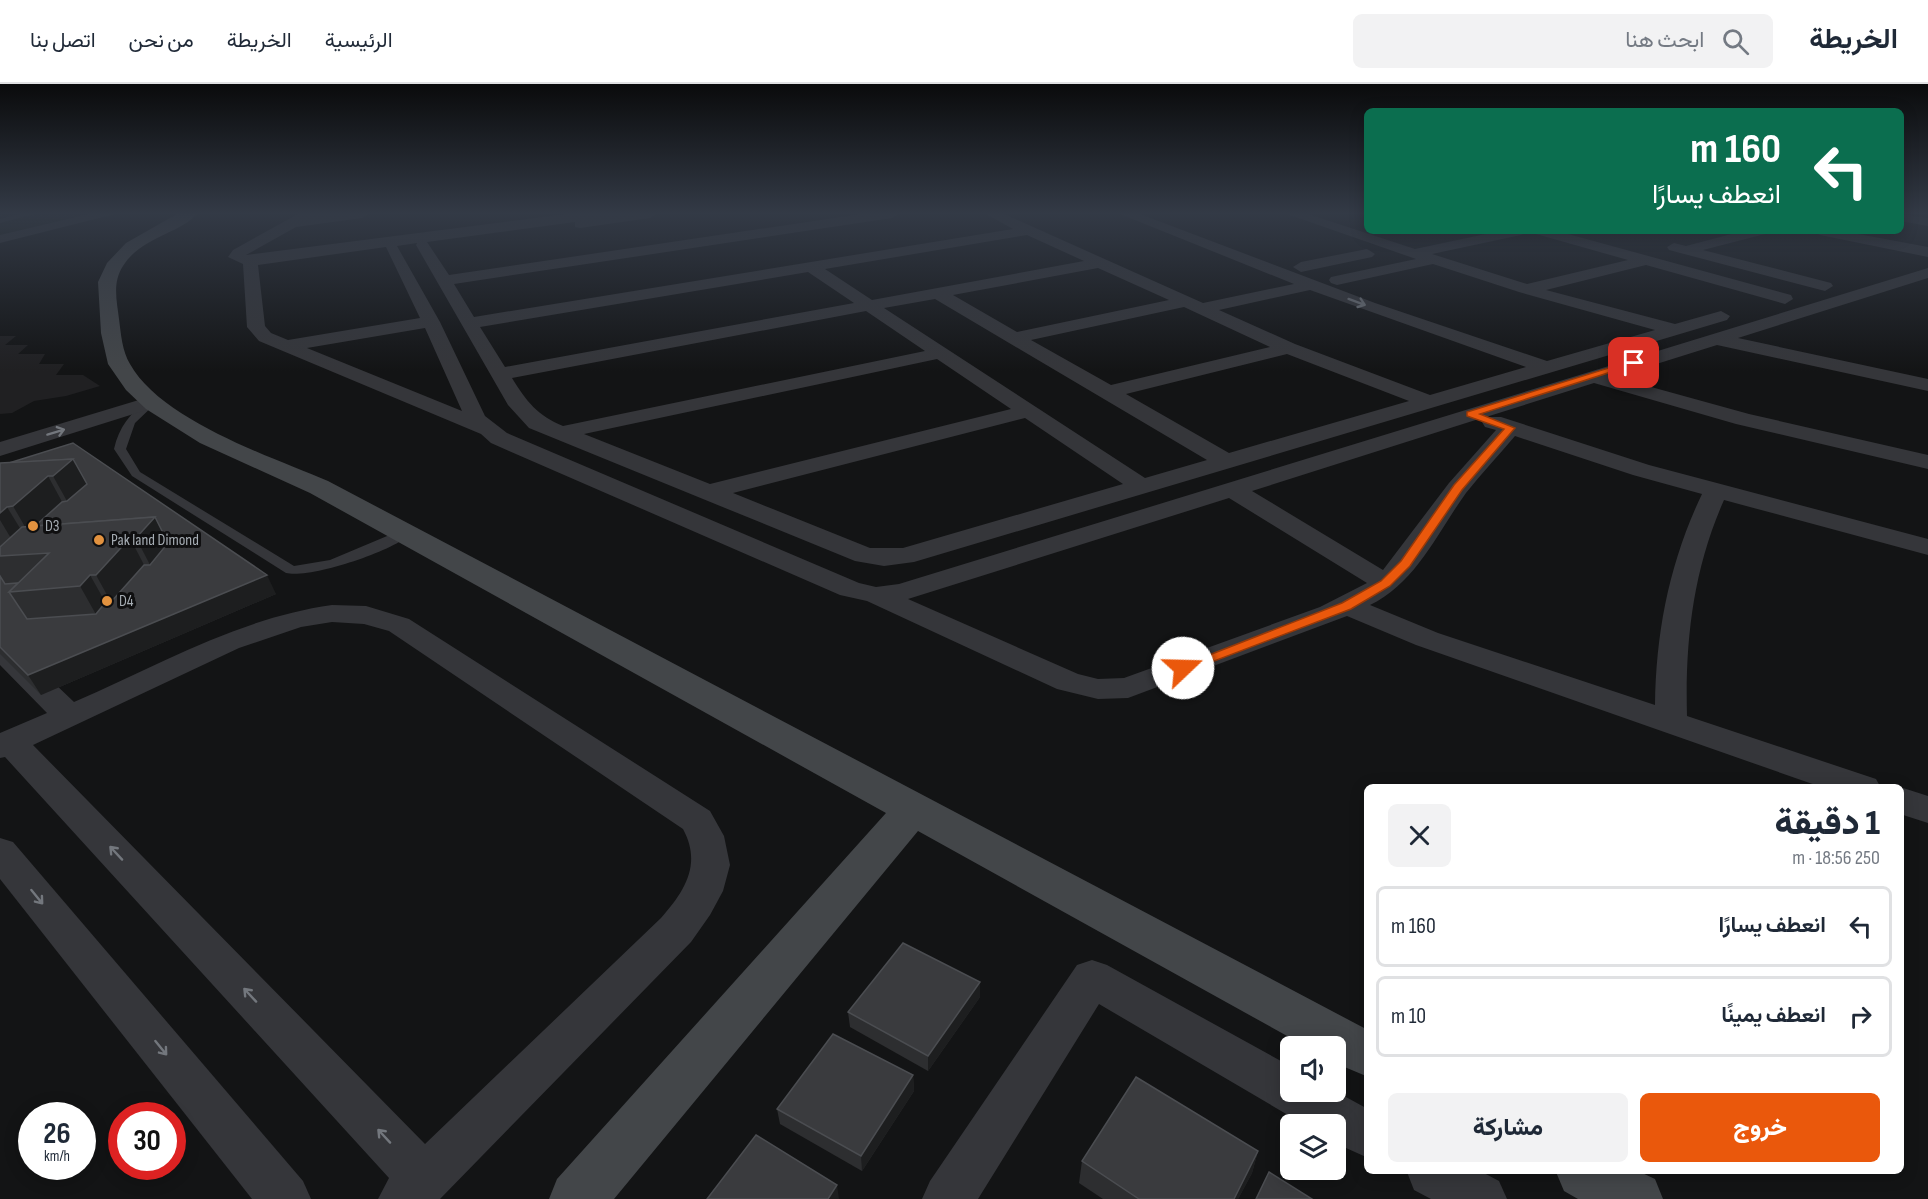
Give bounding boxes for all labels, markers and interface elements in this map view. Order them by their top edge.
search box [1353,14,1773,68]
text: الخريطة [1809,23,1898,56]
icon: search [1719,25,1752,58]
text: ابحث هنا [1625,27,1704,54]
text: اتصل بنا [30,28,96,53]
text: من نحن [129,28,194,53]
text: الخريطة [227,28,292,53]
text: الرئيسية [325,28,393,53]
text: 160 m [1690,124,1781,175]
icon: left [1802,132,1880,210]
text: انعطف يسارًا [1652,179,1781,211]
one-way arrow [1347,298,1366,309]
pin [1608,337,1659,388]
icon: arrive [1617,346,1650,379]
one-way arrow [46,425,65,436]
place label: D3 [45,517,60,536]
marker: D3 [26,519,40,533]
place label: Pak land Dimond [111,531,199,550]
marker: Pak land Dimond [92,533,106,547]
place label: D4 [119,592,134,611]
marker: D4 [100,594,114,608]
position arrow [1151,636,1215,700]
text: 1 دقيقة [1774,802,1880,845]
button: close [1388,804,1451,867]
one-way arrow [109,846,123,861]
text: 250 m · 18:56 [1792,846,1880,870]
one-way arrow [31,889,44,905]
icon: left [1844,910,1877,943]
text: انعطف يسارًا [1718,912,1826,939]
text: 160 m [1391,913,1436,940]
one-way arrow [243,987,257,1002]
icon: right [1844,1000,1877,1033]
text: انعطف يمينًا [1721,1002,1826,1029]
text: 10 m [1391,1003,1426,1030]
map controls [1280,1036,1346,1180]
button: sound [1280,1036,1346,1102]
one-way arrow [154,1040,168,1055]
button: مشاركة [1388,1093,1628,1162]
button: خروج [1640,1093,1880,1162]
speed limit sign: 30 [108,1102,186,1180]
button: layers [1280,1114,1346,1180]
text: 26 [43,1116,71,1152]
one-way arrow [377,1129,391,1144]
text: km/h [44,1147,70,1166]

